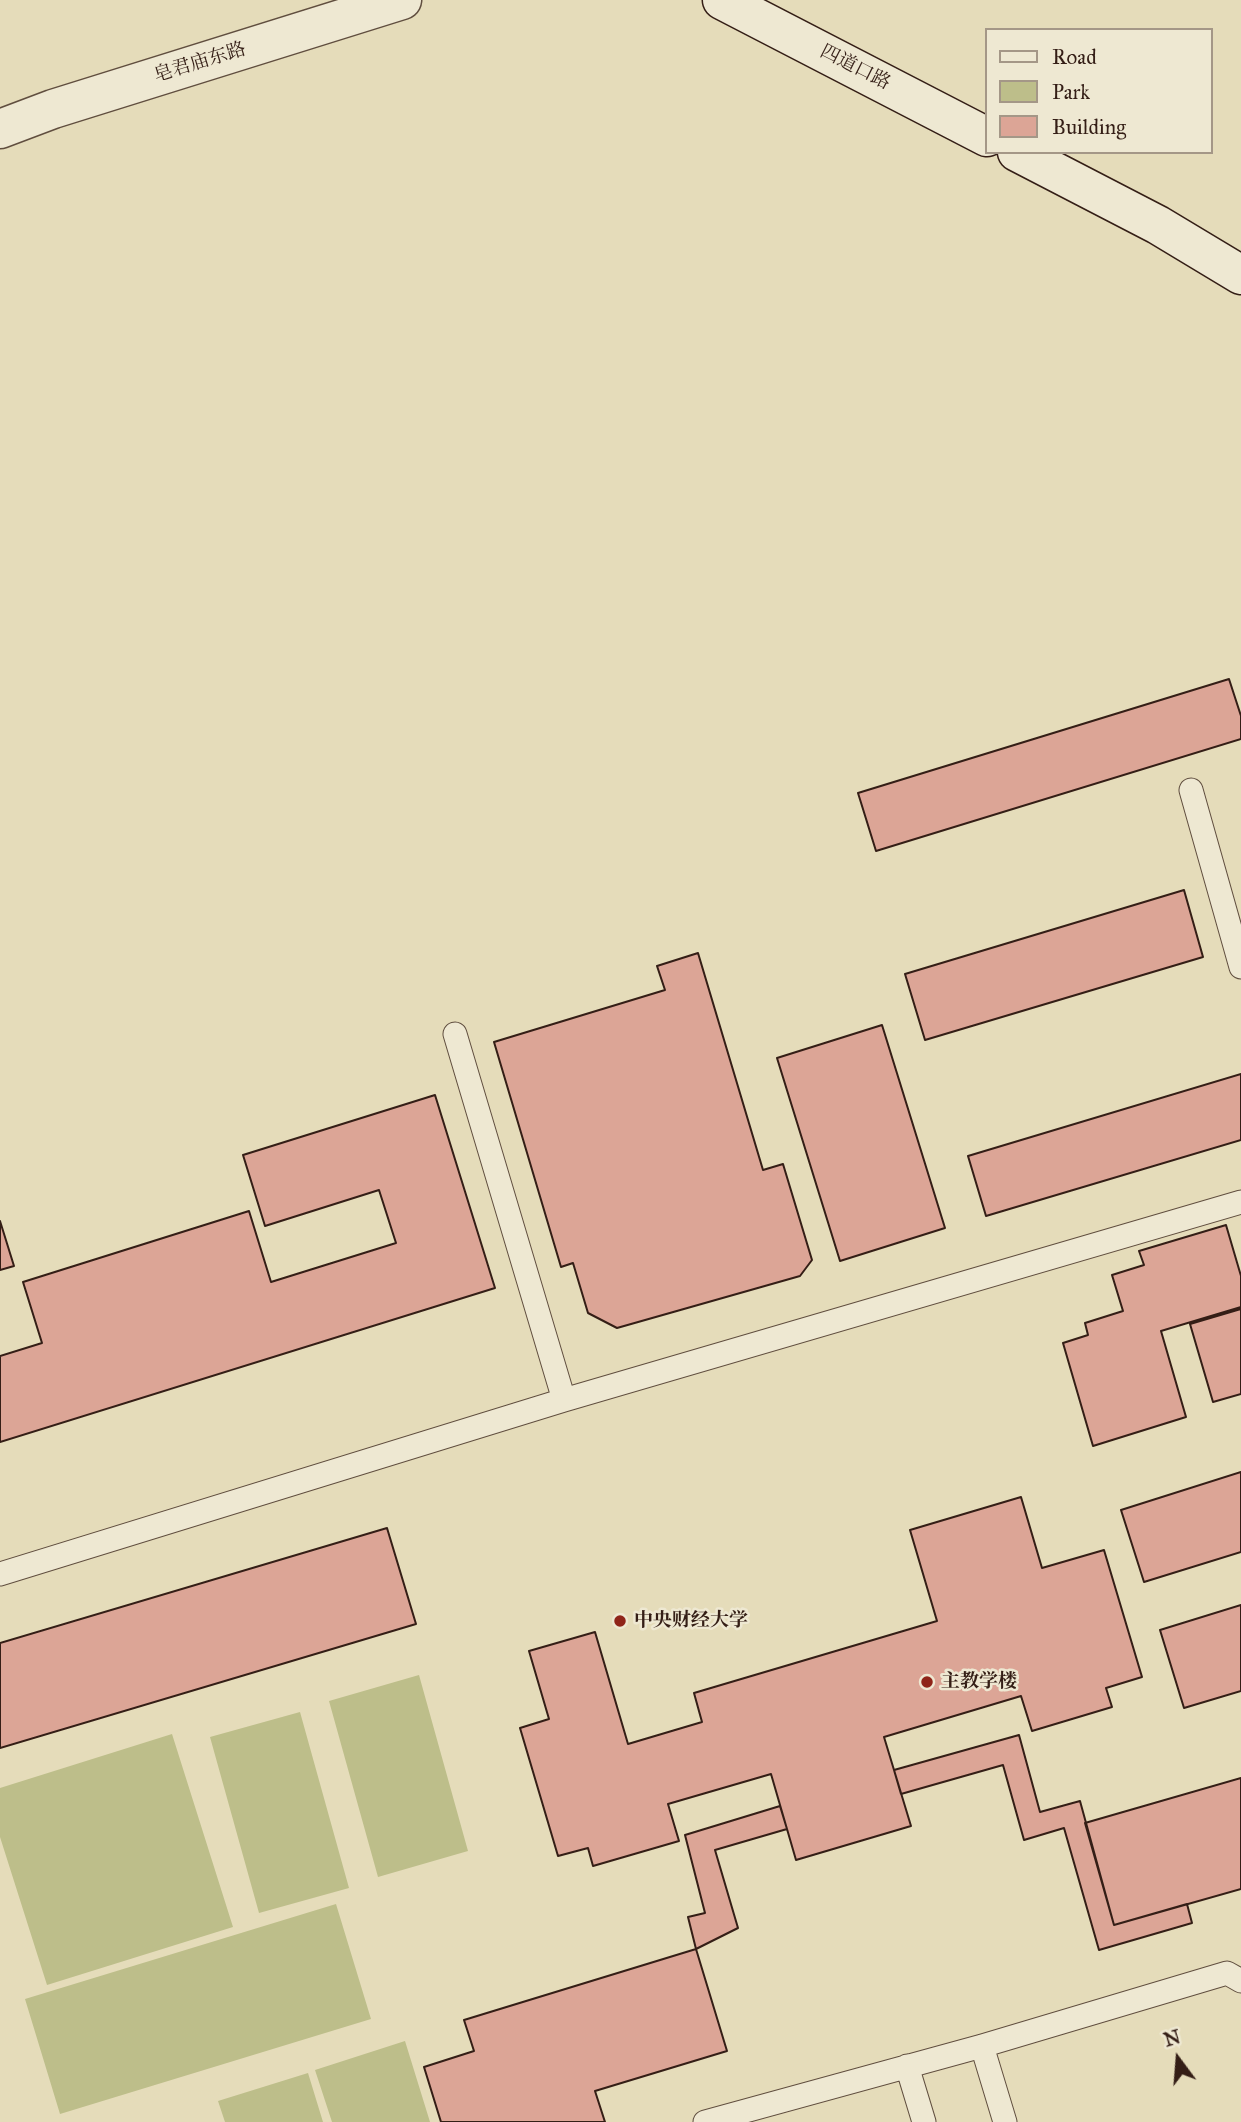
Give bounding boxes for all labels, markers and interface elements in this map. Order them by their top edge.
legend [986,28,1213,154]
street label: 皂君庙东路 [151,38,249,88]
street label: 四道口路 [816,41,894,95]
text: Road [1052,44,1097,70]
text: Park [1052,79,1090,105]
text: Building [1052,114,1126,140]
place label: 中央财经大学 [634,1610,748,1632]
marker: 中央财经大学 [612,1613,628,1629]
place label: 主教学楼 [941,1671,1017,1693]
marker: 主教学楼 [919,1674,935,1690]
north arrow [1143,2024,1213,2094]
text: N [1161,2025,1183,2052]

